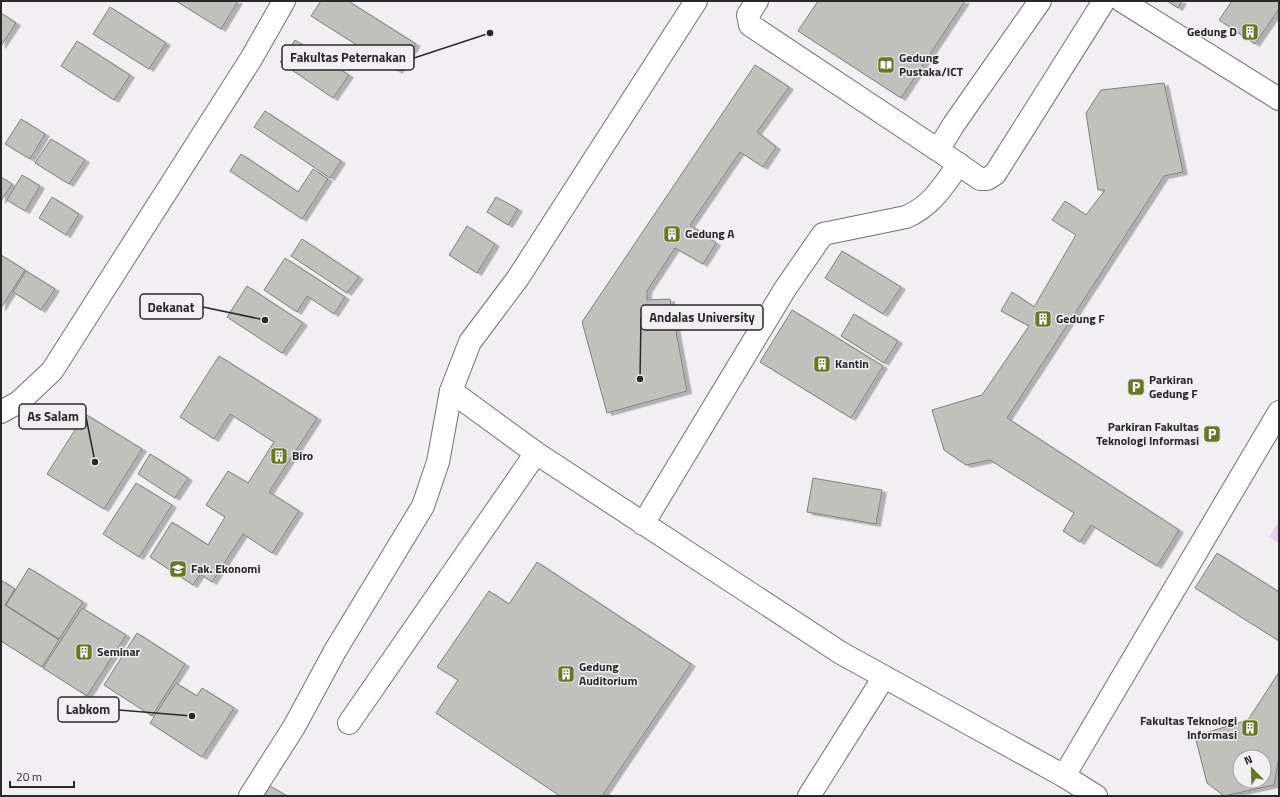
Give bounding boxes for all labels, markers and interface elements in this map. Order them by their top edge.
place label: Gedung D [1187,22,1237,41]
building icon: Gedung D [1240,22,1260,42]
callout: Fakultas Peternakan [282,45,414,70]
text: Fakultas Peternakan [290,47,406,67]
place label: Gedung Pustaka/ICT [899,48,964,81]
library icon: Gedung Pustaka/ICT [876,55,896,75]
building icon: Gedung A [662,224,682,244]
place label: Gedung A [685,224,735,243]
callout: Dekanat [140,294,203,319]
text: Dekanat [148,297,195,317]
callout: Andalas University [641,305,763,330]
text: Andalas University [649,307,755,327]
building icon: Gedung F [1033,309,1053,329]
place label: Gedung F [1056,309,1105,328]
building icon: Kantin [812,354,832,374]
place label: Kantin [835,354,869,373]
place label: Parkiran Gedung F [1149,370,1198,403]
parking icon: Parkiran Gedung F [1126,377,1146,397]
callout: As Salam [19,404,86,429]
text: As Salam [27,406,79,426]
place label: Parkiran Fakultas Teknologi Informasi [1096,417,1199,450]
parking icon: Parkiran Fakultas Teknologi Informasi [1202,424,1222,444]
building icon: Biro [269,446,289,466]
place label: Biro [292,446,313,465]
school or university icon: Fak. Ekonomi [168,559,188,579]
place label: Fak. Ekonomi [191,559,260,578]
building icon: Seminar [74,642,94,662]
place label: Seminar [97,642,141,661]
place label: Gedung Auditorium [579,657,638,690]
building icon: Gedung Auditorium [556,664,576,684]
callout: Labkom [58,697,119,722]
text: Labkom [66,699,110,719]
place label: Fakultas Teknologi Informasi [1140,711,1237,744]
building icon: Fakultas Teknologi Informasi [1240,718,1260,738]
north arrow [1232,749,1272,789]
text: N [1241,751,1255,769]
scale bar [10,763,74,789]
text: 20 m [16,767,42,786]

